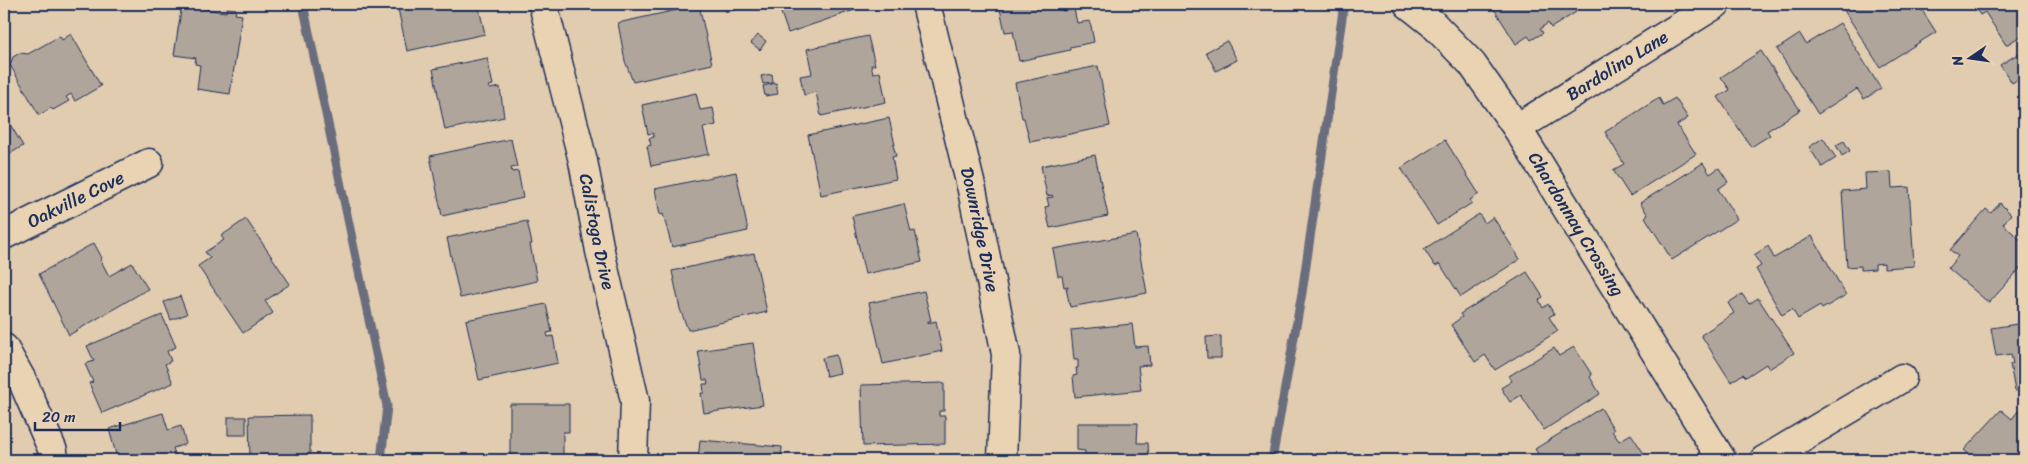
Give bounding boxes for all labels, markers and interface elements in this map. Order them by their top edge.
street label: Bardolino Lane [1560,21,1675,110]
north arrow [1946,32,1996,82]
text: N [1944,53,1971,69]
street label: Chardonnay Crossing [1519,145,1633,303]
street label: Oakville Cove [21,162,130,237]
street label: Downridge Drive [951,164,1009,295]
street label: Calistoga Drive [570,171,625,293]
scale bar [35,399,120,431]
text: 20 m [42,404,76,430]

